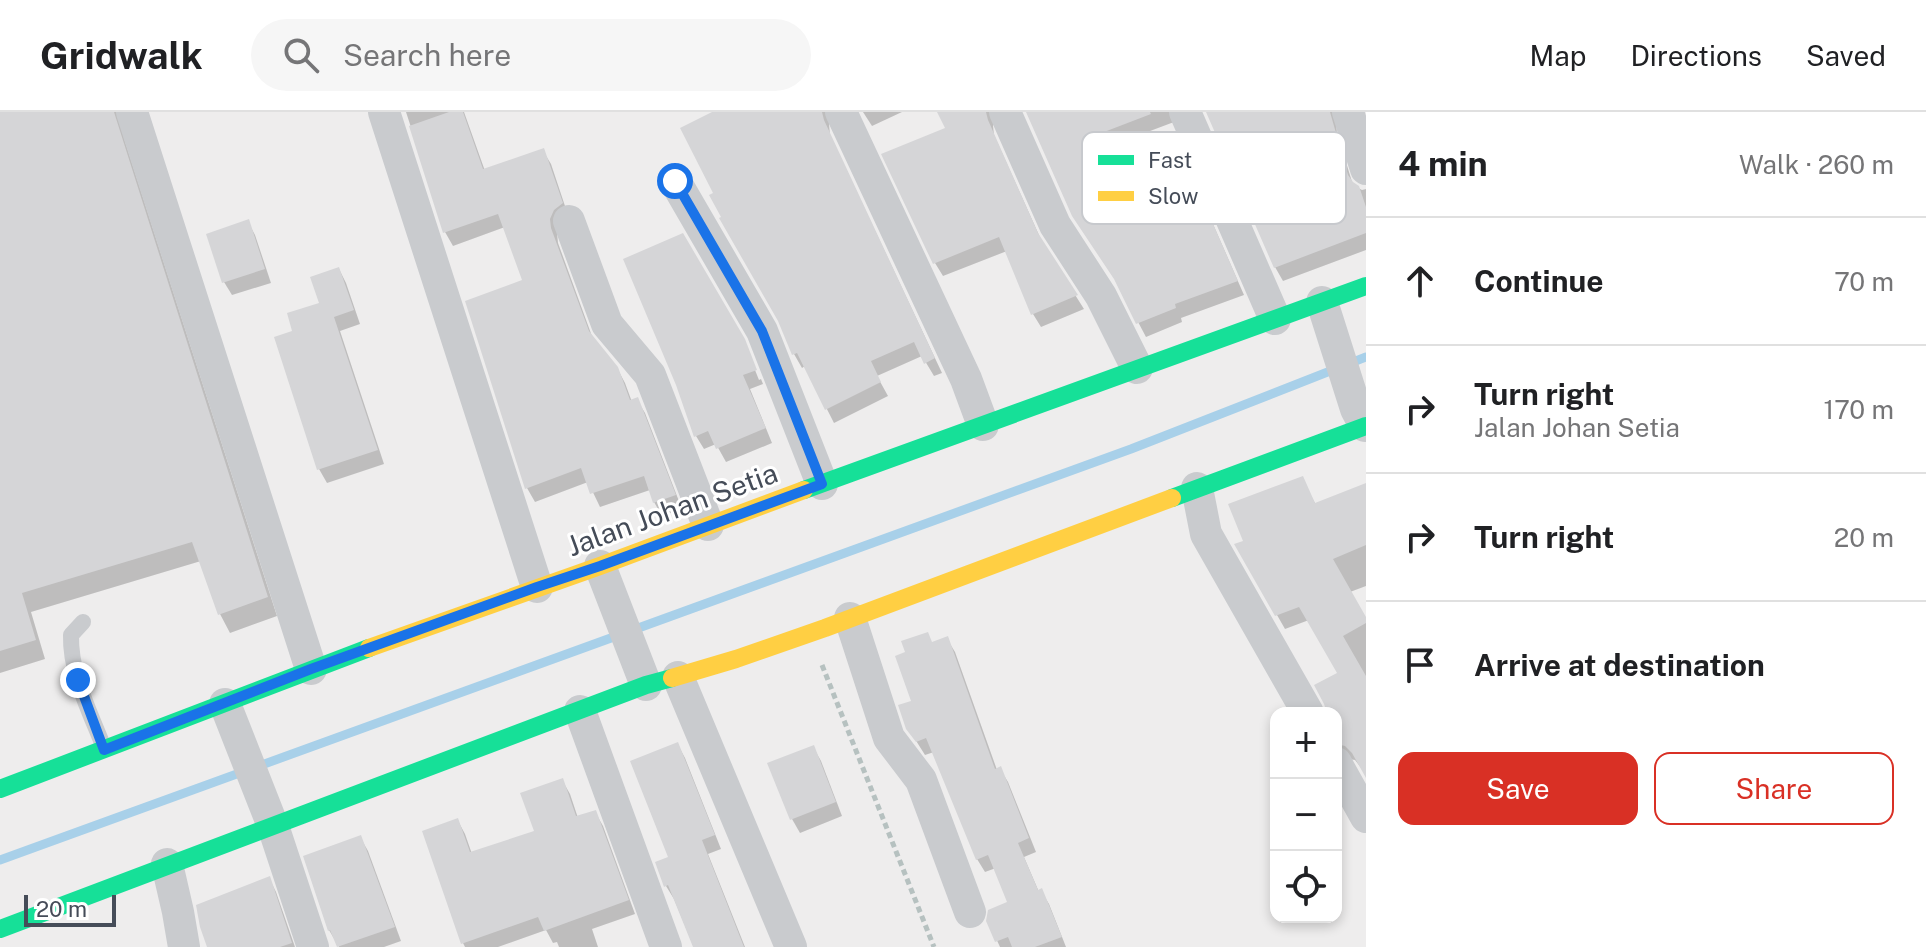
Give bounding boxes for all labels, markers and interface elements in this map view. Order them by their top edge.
search box [251,19,811,91]
text: Gridwalk [40,33,203,78]
icon: search [279,33,323,77]
text: Search here [343,37,511,73]
text: Map [1530,39,1586,72]
text: Directions [1630,39,1762,72]
text: Saved [1806,39,1886,72]
legend [1082,132,1346,224]
text: 4 min [1398,144,1488,184]
text: Fast [1148,147,1192,173]
text: Walk · 260 m [1739,149,1894,180]
route start [657,163,693,199]
text: Slow [1148,183,1198,209]
icon: ahead [1398,259,1442,303]
text: Continue [1474,263,1604,299]
text: 70 m [1834,266,1894,297]
text: Turn right [1474,376,1614,412]
icon: right [1398,387,1442,431]
text: 170 m [1824,394,1894,425]
text: Jalan Johan Setia [1474,412,1680,443]
street label: Jalan Johan Setia [562,456,782,562]
icon: right [1398,515,1442,559]
text: Turn right [1474,519,1614,555]
text: 20 m [1834,522,1894,553]
icon: arrive [1398,643,1442,687]
text: Arrive at destination [1474,647,1765,683]
route end [60,662,96,698]
map controls [1270,707,1342,923]
button: + [1270,707,1342,779]
button: Save [1398,752,1638,825]
button: Share [1654,752,1894,825]
button: − [1270,779,1342,851]
button: locate [1270,851,1342,923]
scale bar [24,891,116,927]
text: 20 m [36,896,87,922]

